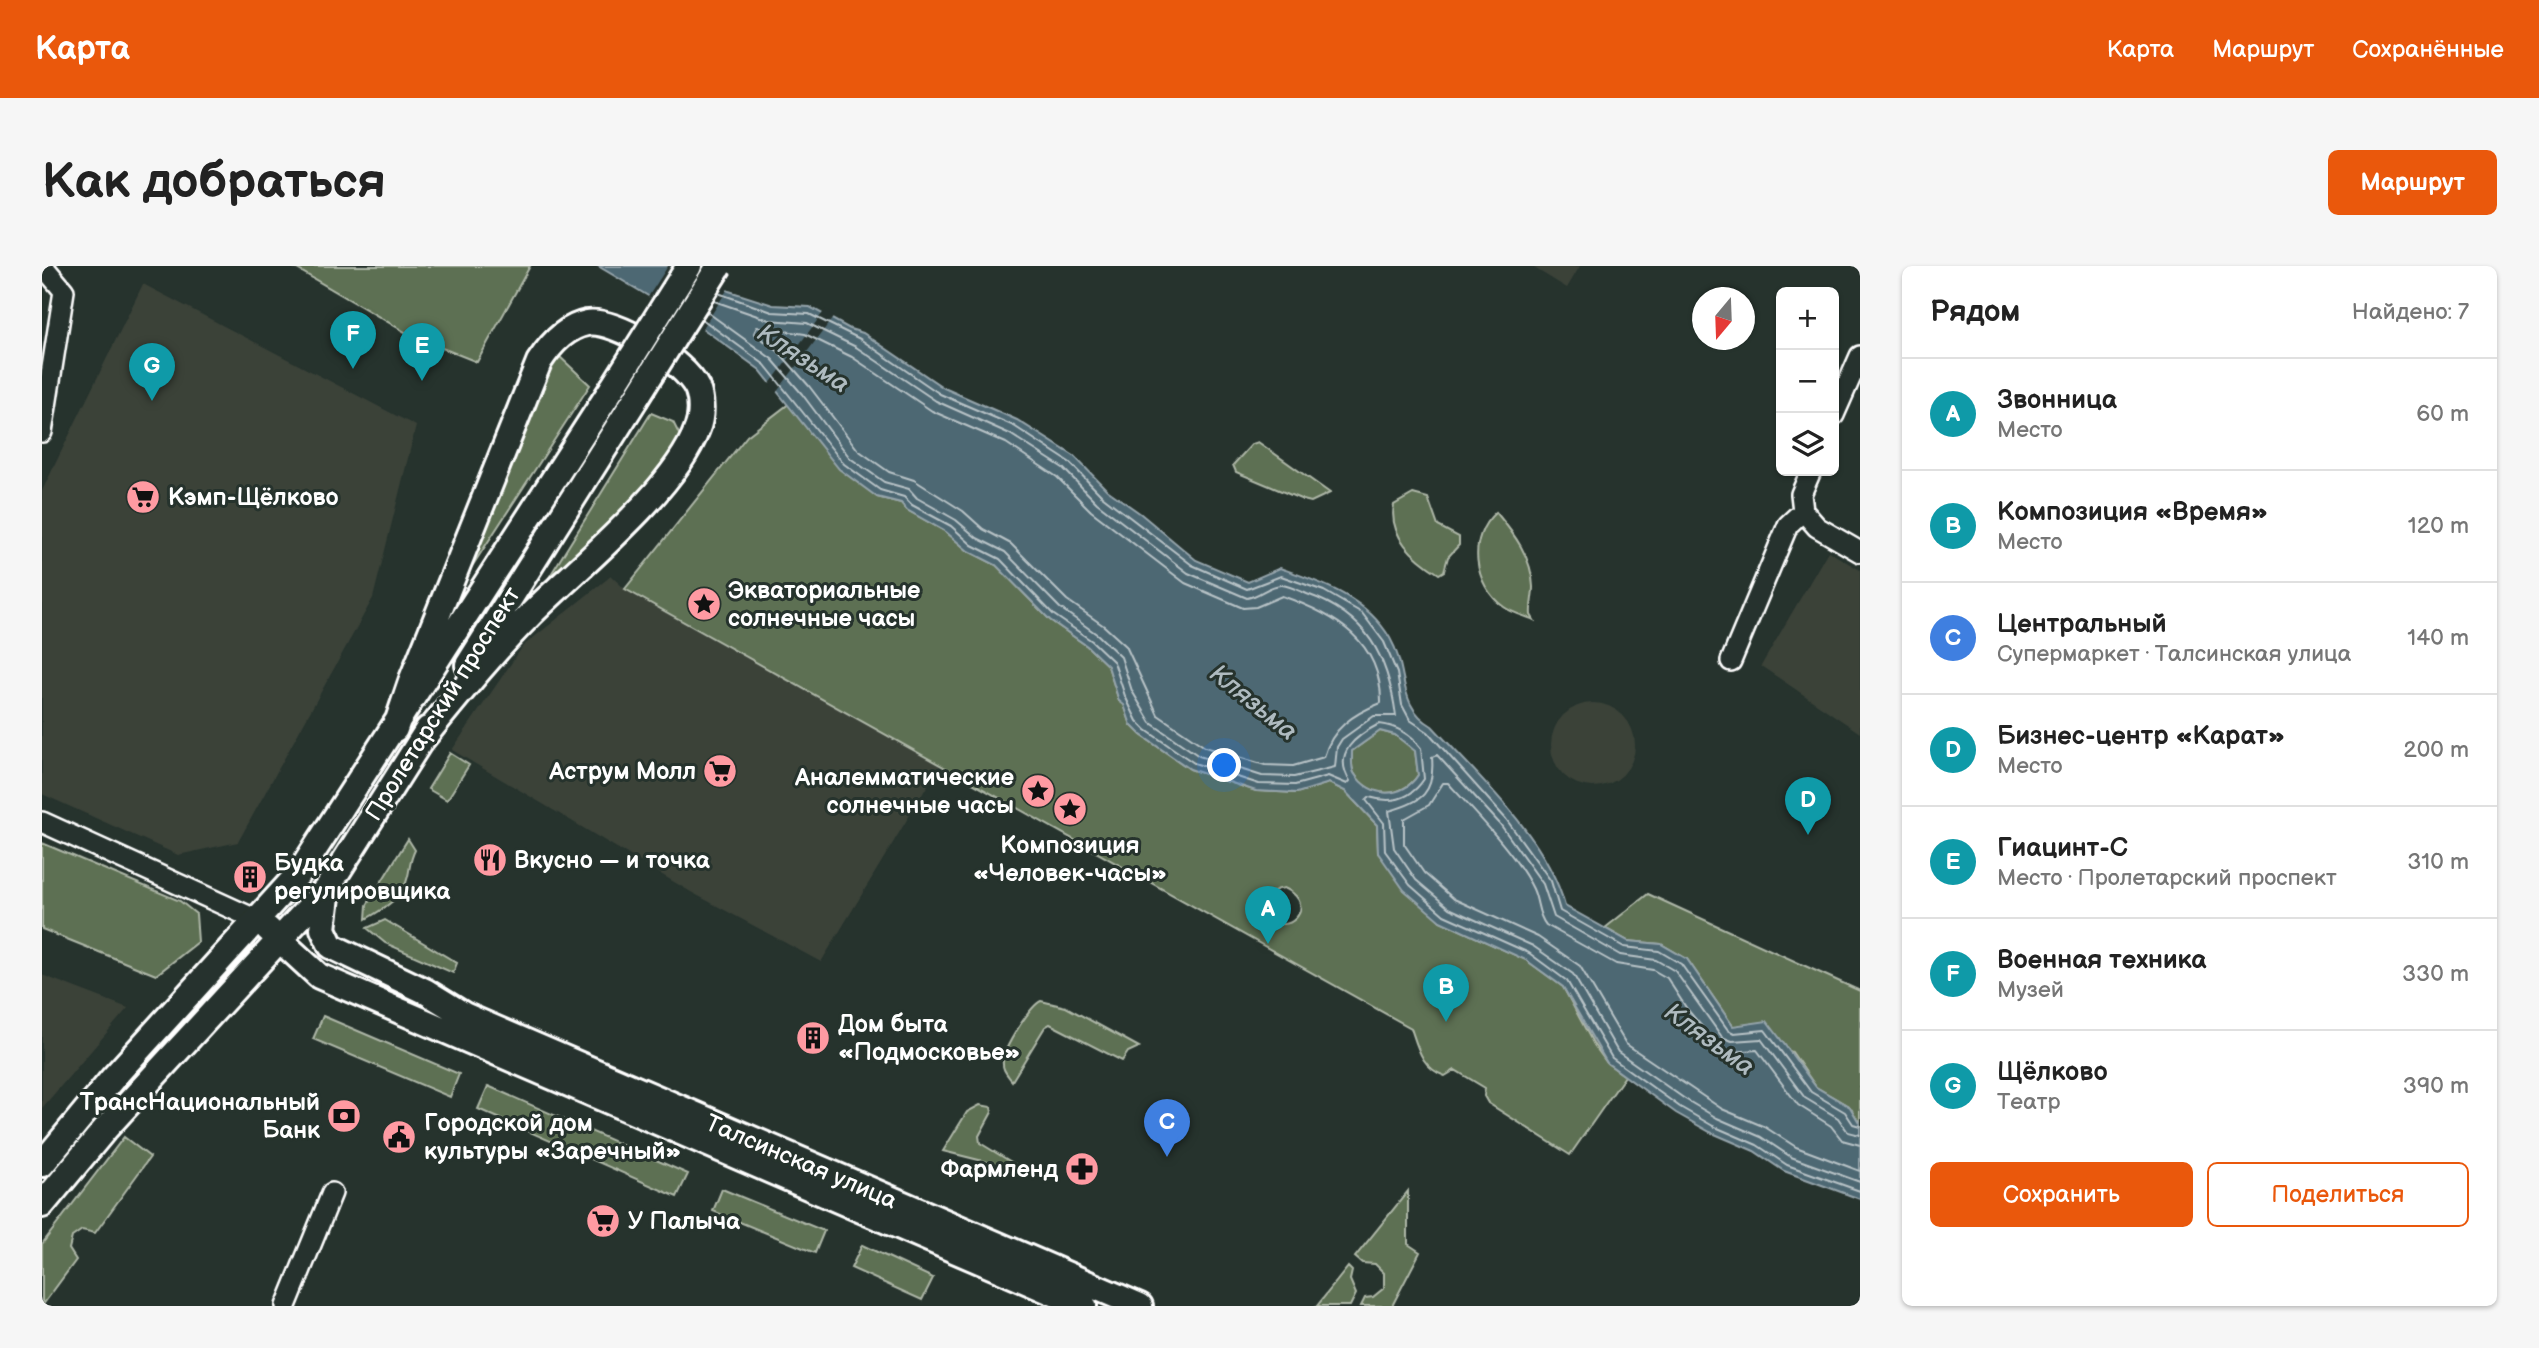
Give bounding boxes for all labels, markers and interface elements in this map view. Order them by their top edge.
text: Карта [35,29,130,69]
text: Карта [2107,35,2174,64]
text: Маршрут [2212,35,2314,64]
text: Сохранённые [2352,35,2504,64]
button: Маршрут [2328,150,2497,215]
text: Как добраться [42,153,386,212]
north arrow [1692,287,1755,350]
map controls [1776,287,1839,476]
button: + [1776,287,1839,350]
text: Рядом [1930,294,2020,330]
text: Найдено: 7 [2352,298,2469,326]
pin: F [330,311,376,369]
water label: Клязьма [751,318,855,400]
pin: E [399,323,445,381]
pin: G [129,343,175,401]
button: − [1776,350,1839,413]
text: Звонница [1997,385,2117,416]
text: A [1946,400,1960,428]
text: 60 m [2416,400,2469,428]
button: layers [1776,413,1839,476]
text: Место [1997,416,2063,444]
supermarket icon: Кэмп-Щёлково [124,478,162,516]
place label: Кэмп-Щёлково [168,483,339,512]
text: Композиция «Время» [1997,497,2268,528]
text: B [1945,512,1961,540]
text: 120 m [2408,512,2469,540]
text: Место [1997,528,2063,556]
place label: Экваториальные солнечные часы [728,576,920,633]
street label: Пролетарский проспект [359,582,527,826]
place icon: Экваториальные солнечные часы [685,585,723,623]
text: Центральный [1997,609,2167,640]
text: C [1945,624,1961,652]
text: 140 m [2407,624,2469,652]
text: Супермаркет · Талсинская улица [1997,640,2351,668]
water label: Клязьма [1203,658,1303,748]
text: Бизнес-центр «Карат» [1997,721,2285,752]
text: D [1945,736,1961,764]
text: 200 m [2403,736,2469,764]
your location [1207,748,1241,782]
supermarket icon: Аструм Молл [701,752,739,790]
text: Место [1997,752,2063,780]
place label: Аструм Молл [548,757,696,786]
place label: Аналемматические солнечные часы [794,763,1014,820]
place icon: Аналемматические солнечные часы [1019,772,1057,810]
pin: D [1785,777,1831,835]
place icon: Композиция «Человек-часы» [1051,790,1089,828]
place label: Композиция «Человек-часы» [973,831,1167,888]
text: Гиацинт-С [1997,833,2128,864]
restaurant icon: Вкусно — и точка [471,841,509,879]
place label: Вкусно — и точка [514,846,711,875]
text: E [1946,848,1960,876]
text: 310 m [2407,848,2469,876]
place label: Будка регулировщика [274,849,451,906]
building icon: Будка регулировщика [231,858,269,896]
text: Место · Пролетарский проспект [1997,864,2337,892]
pin: A [1245,886,1291,944]
text: Военная техника [1997,945,2206,976]
text: F [1946,960,1960,988]
text: 330 m [2402,960,2469,988]
pin: B [1423,964,1469,1022]
text: Музей [1997,976,2064,1004]
water label: Клязьма [1658,997,1760,1083]
place label: Дом быта «Подмосковье» [838,1010,1020,1067]
building icon: Дом быта «Подмосковье» [794,1019,832,1057]
text: Щёлково [1997,1057,2108,1088]
text: G [1945,1072,1961,1100]
text: 390 m [2403,1072,2469,1100]
place label: ТрансНациональный Банк [79,1088,321,1145]
text: Театр [1997,1088,2060,1116]
bank icon: ТрансНациональный Банк [325,1097,363,1135]
pin: C [1144,1099,1190,1157]
place label: Городской дом культуры «Заречный» [424,1109,681,1166]
street label: Талсинская улица [701,1109,901,1215]
public building icon: Городской дом культуры «Заречный» [380,1118,418,1156]
pharmacy icon: Фармленд [1063,1150,1101,1188]
place label: Фармленд [941,1155,1059,1184]
button: Сохранить [1930,1162,2193,1227]
button: Поделиться [2207,1162,2469,1227]
supermarket icon: У Палыча [584,1202,622,1240]
place label: У Палыча [628,1207,741,1236]

